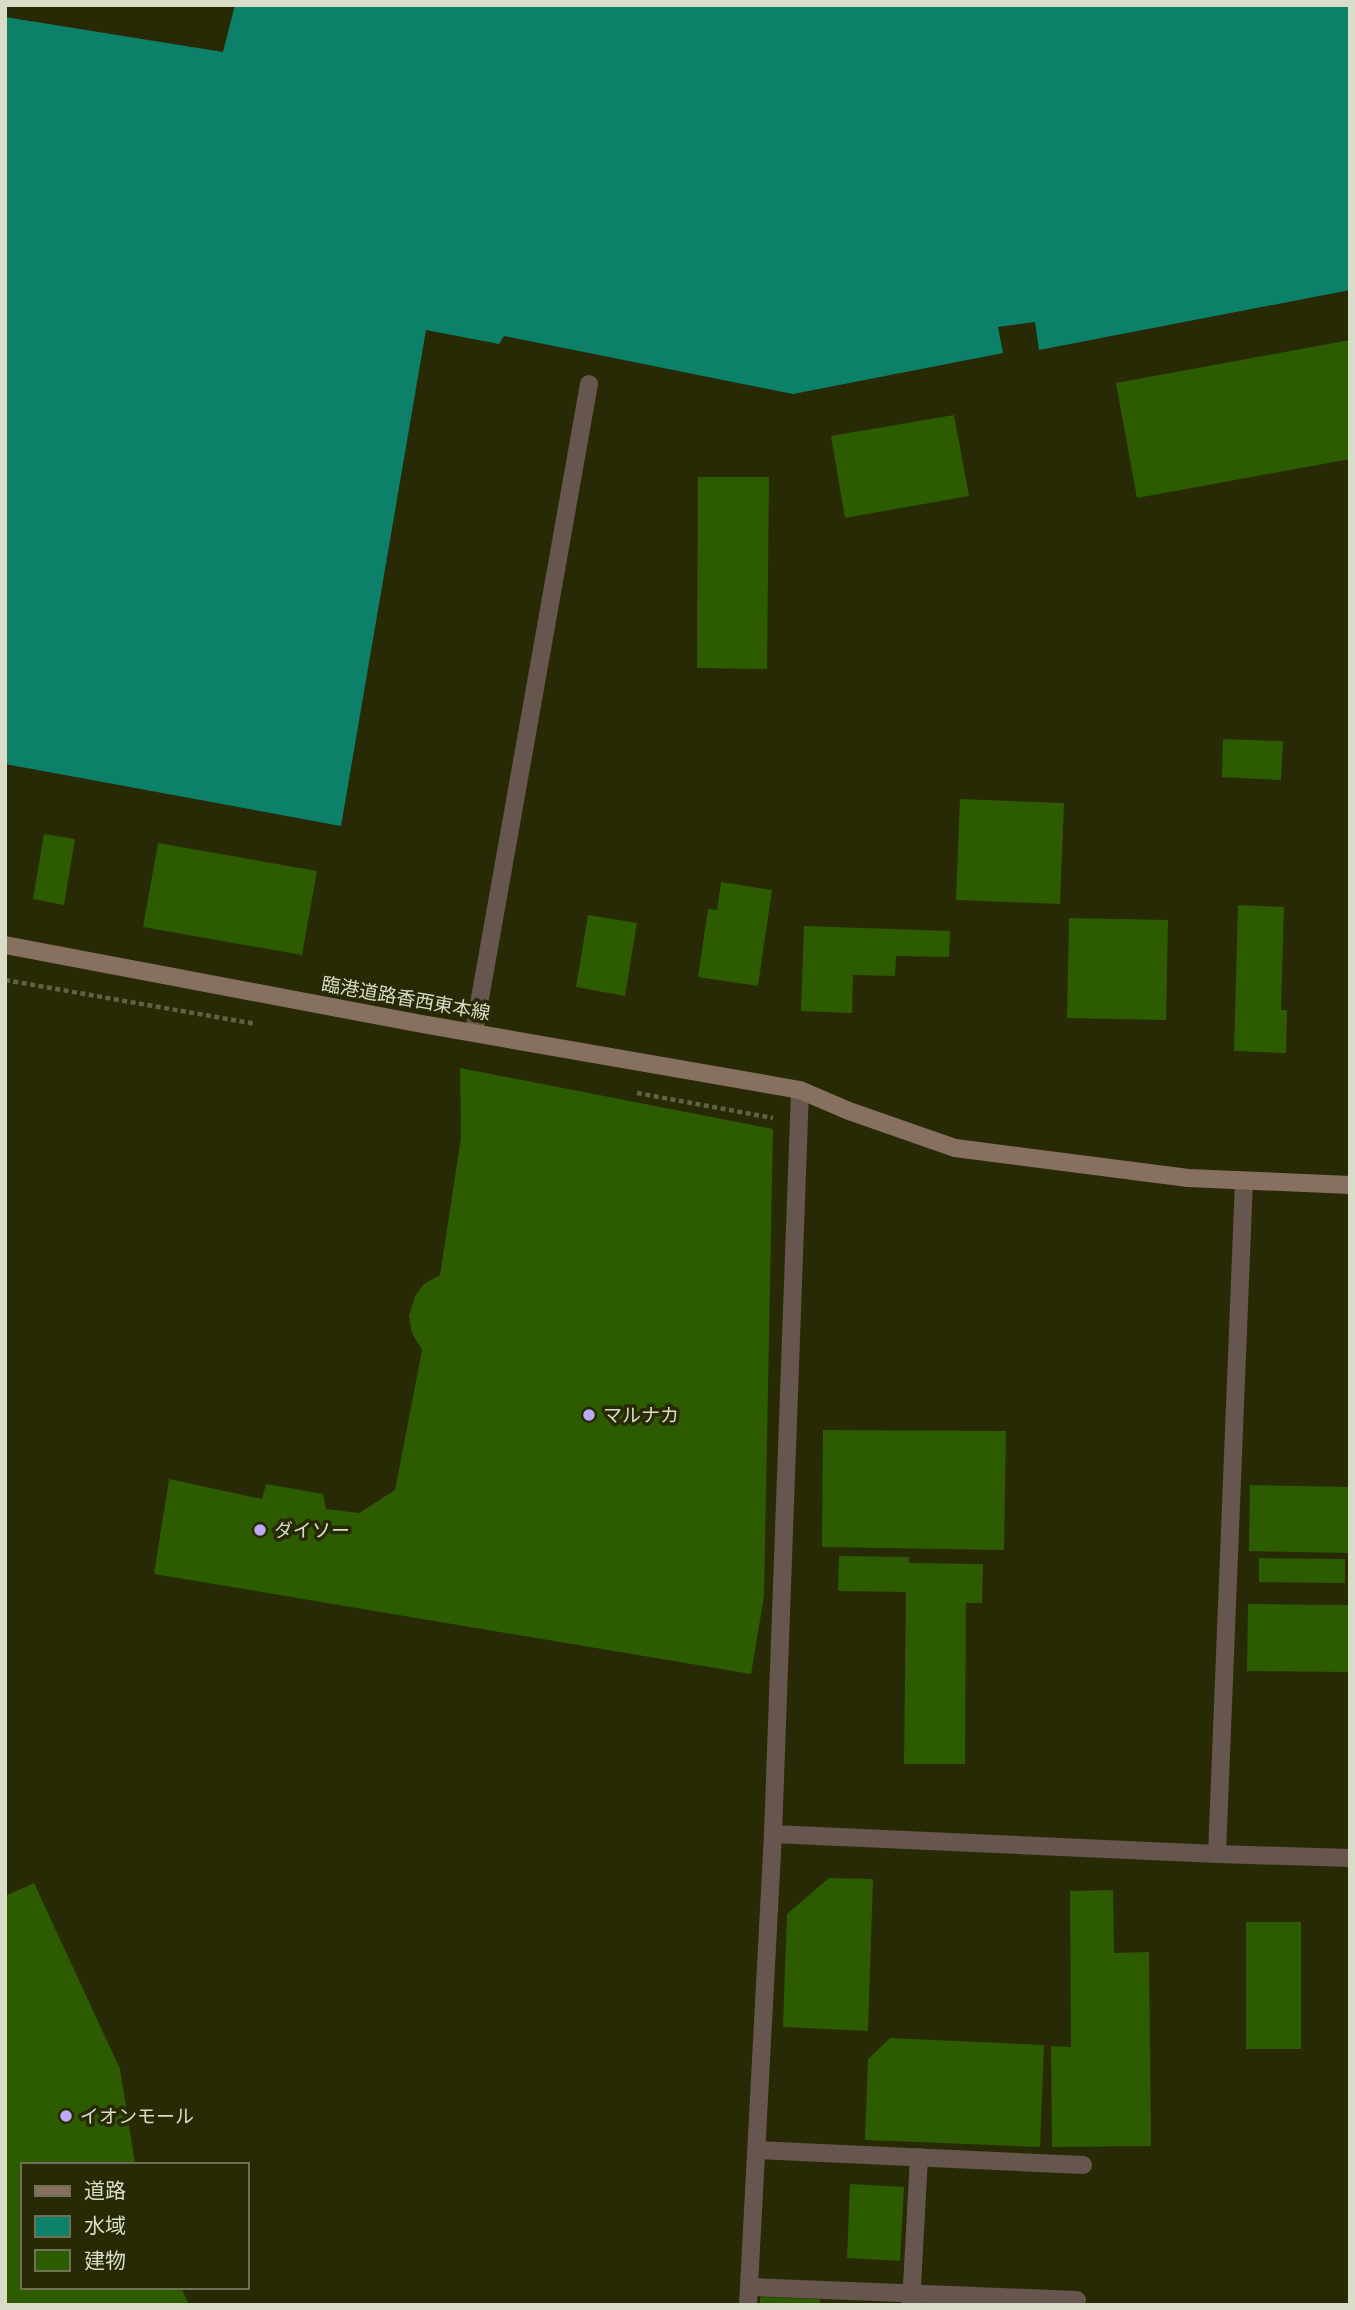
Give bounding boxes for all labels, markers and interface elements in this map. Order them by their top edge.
street label: 臨港道路香西東本線 [320,972,492,1025]
place label: マルナカ [603,1404,679,1427]
marker: マルナカ [581,1407,597,1423]
place label: ダイソー [274,1519,350,1542]
marker: ダイソー [252,1522,268,1538]
place label: イオンモール [80,2105,194,2128]
marker: イオンモール [58,2108,74,2124]
legend [21,2163,248,2289]
text: 道路 [84,2178,126,2204]
text: 水域 [84,2213,126,2239]
text: 建物 [84,2248,126,2274]

